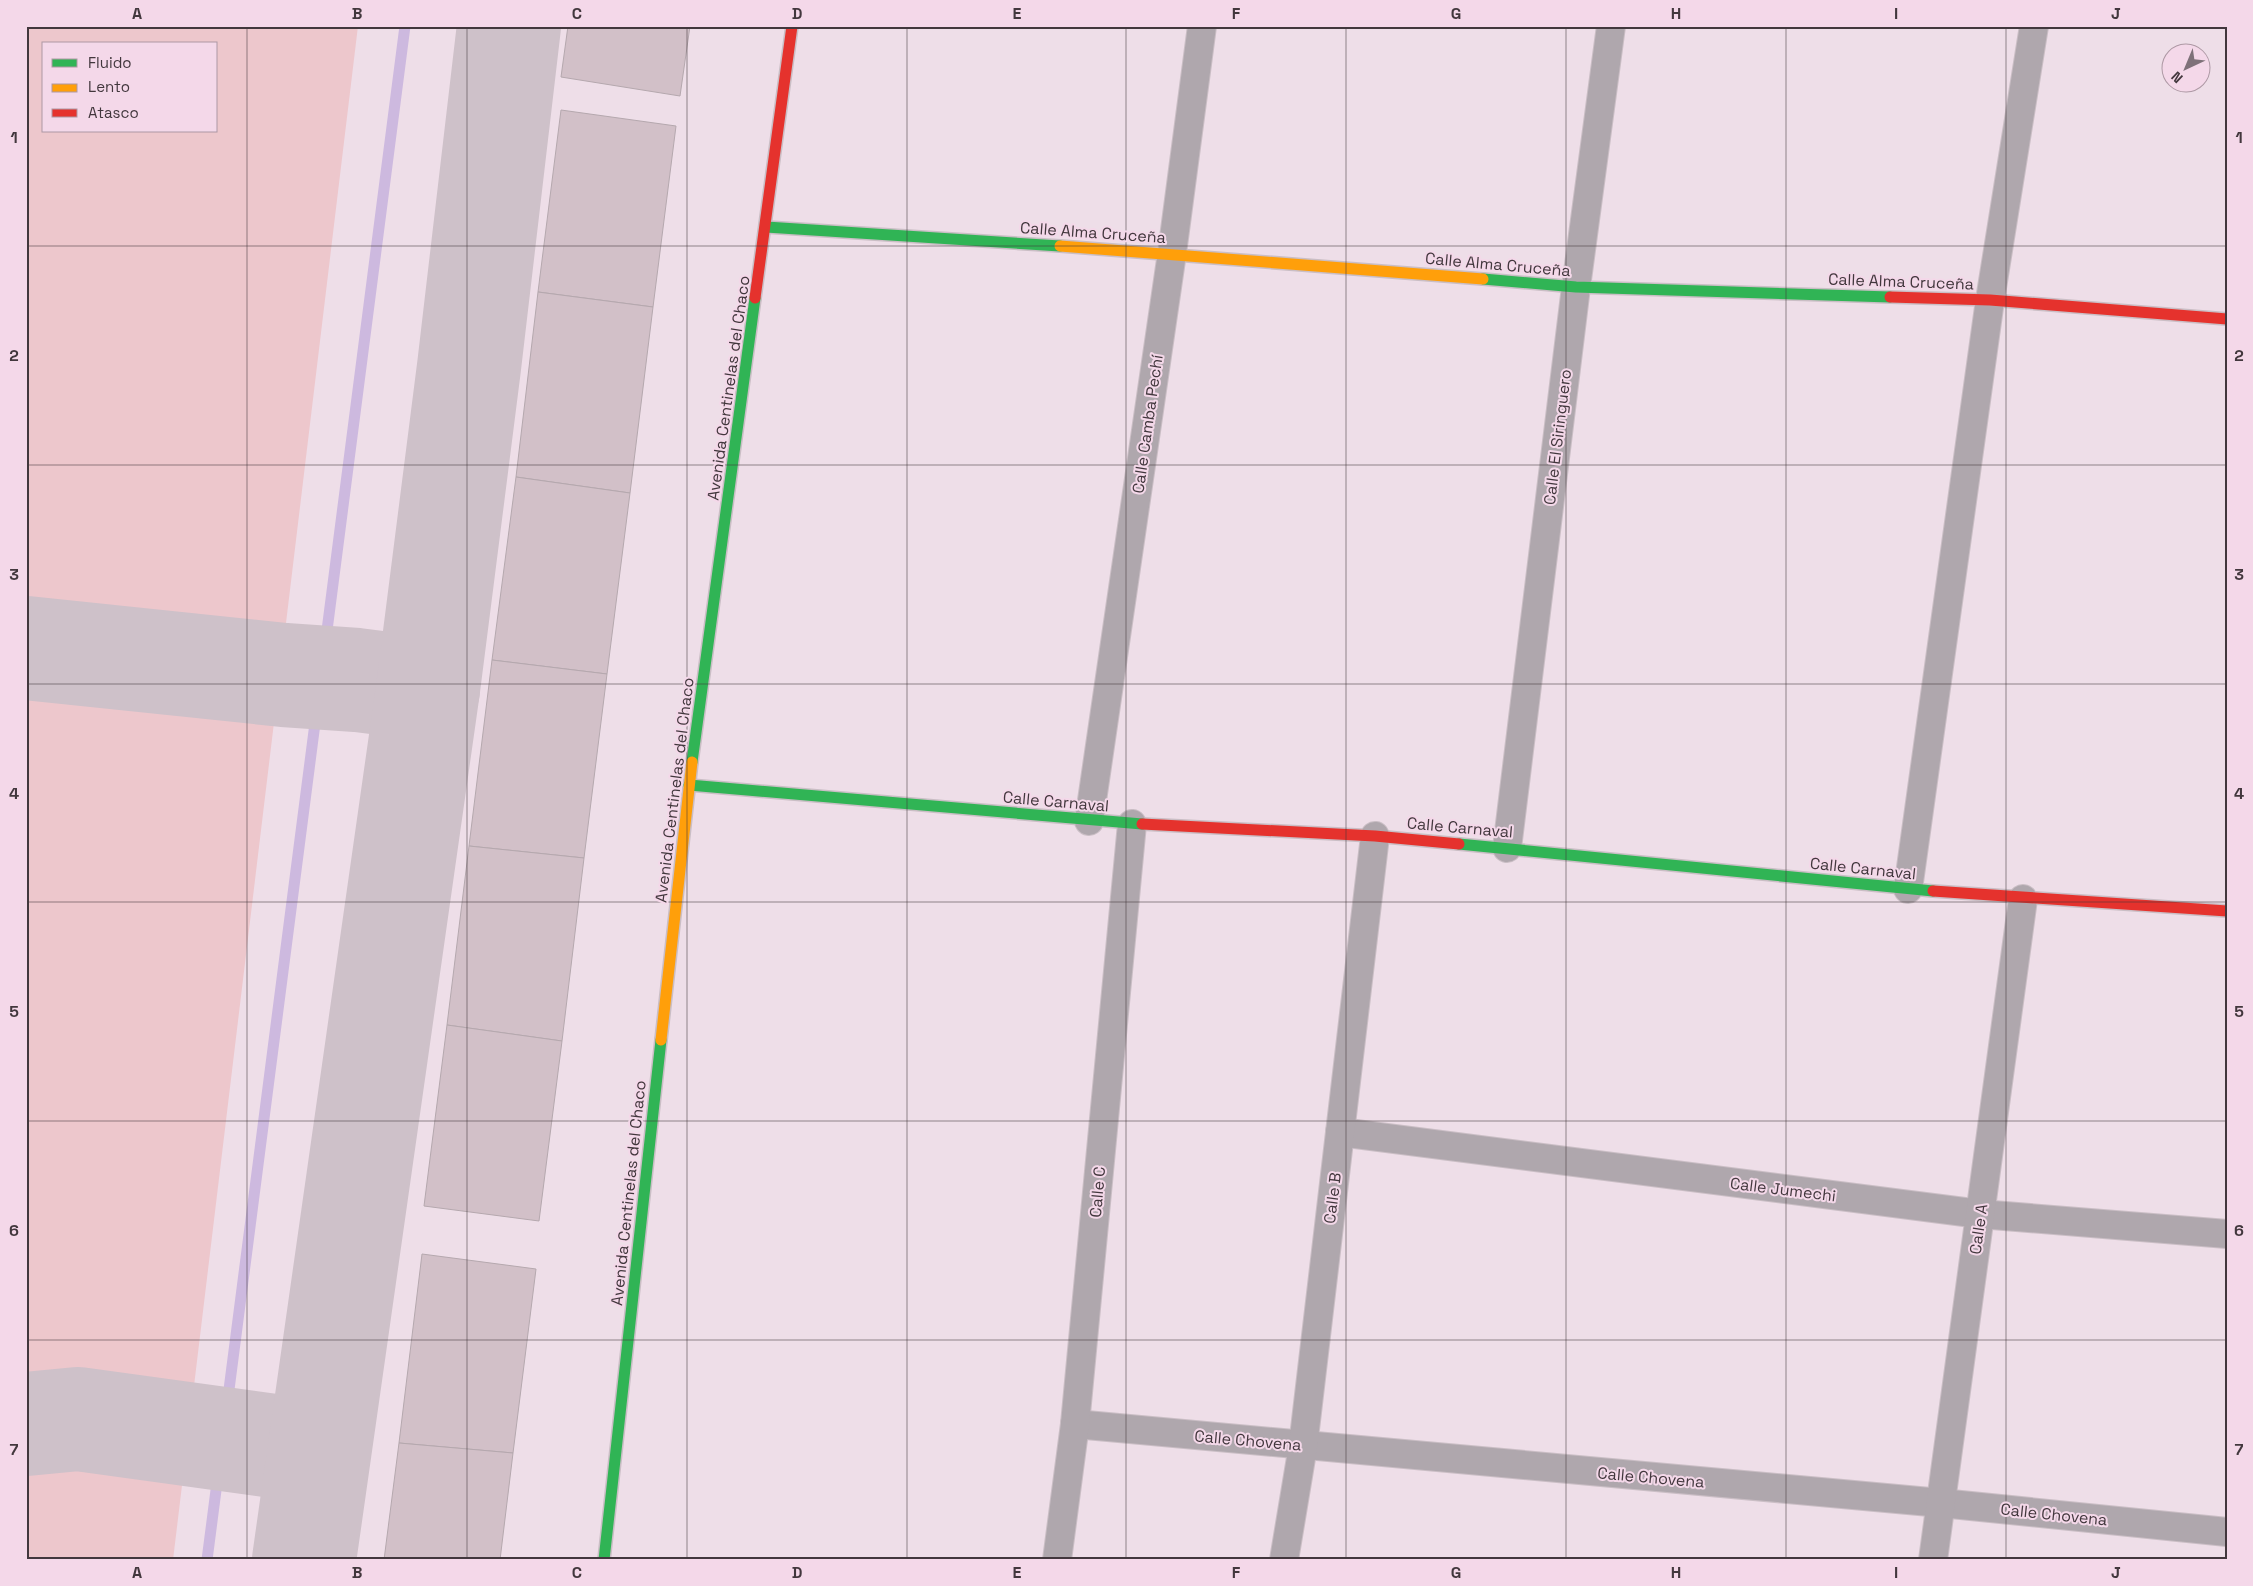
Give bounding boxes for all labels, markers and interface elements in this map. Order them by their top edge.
text: A [132,3,142,24]
text: B [352,3,362,24]
text: C [572,3,582,24]
text: D [792,3,802,24]
text: E [1013,3,1022,24]
text: F [1232,3,1241,24]
text: G [1451,3,1461,24]
text: H [1671,3,1681,24]
text: I [1894,3,1898,24]
text: J [2111,3,2121,24]
legend [42,42,218,132]
north arrow [2160,42,2210,92]
text: Fluido [88,53,132,72]
text: N [2167,68,2187,87]
text: Lento [88,77,130,96]
text: Atasco [88,103,139,122]
text: 1 [10,127,18,148]
text: 1 [2235,127,2243,148]
street label: Calle Alma Cruceña [1019,217,1166,248]
street label: Calle Alma Cruceña [1424,248,1572,281]
street label: Calle Alma Cruceña [1828,268,1974,295]
street label: Avenida Centinelas del Chaco [702,274,755,502]
text: 2 [9,345,19,366]
text: 2 [2234,345,2244,366]
street label: Calle Camba Pechí [1127,353,1168,495]
street label: Calle El Siringuero [1539,368,1576,506]
text: 3 [9,564,19,585]
text: 3 [2234,564,2244,585]
street label: Avenida Centinelas del Chaco [650,676,699,904]
text: 4 [9,783,19,804]
text: 4 [2234,783,2244,804]
street label: Calle Carnaval [1002,786,1110,817]
street label: Calle Carnaval [1406,812,1514,843]
street label: Calle Carnaval [1809,852,1917,885]
text: 5 [9,1001,19,1022]
text: 5 [2234,1001,2244,1022]
street label: Avenida Centinelas del Chaco [606,1079,651,1307]
street label: Calle C [1085,1166,1110,1218]
street label: Calle B [1319,1171,1346,1225]
street label: Calle Jumechi [1729,1173,1837,1206]
street label: Calle A [1965,1202,1992,1256]
text: 6 [9,1220,19,1241]
text: 6 [2234,1220,2244,1241]
street label: Calle Chovena [1194,1425,1302,1456]
text: 7 [10,1439,19,1460]
text: 7 [2235,1439,2244,1460]
street label: Calle Chovena [1597,1462,1705,1493]
street label: Calle Chovena [1999,1498,2108,1531]
text: A [132,1562,142,1583]
text: B [352,1562,362,1583]
text: C [572,1562,582,1583]
text: D [792,1562,802,1583]
text: E [1013,1562,1022,1583]
text: F [1232,1562,1241,1583]
text: G [1451,1562,1461,1583]
text: H [1671,1562,1681,1583]
text: I [1894,1562,1898,1583]
text: J [2111,1562,2121,1583]

